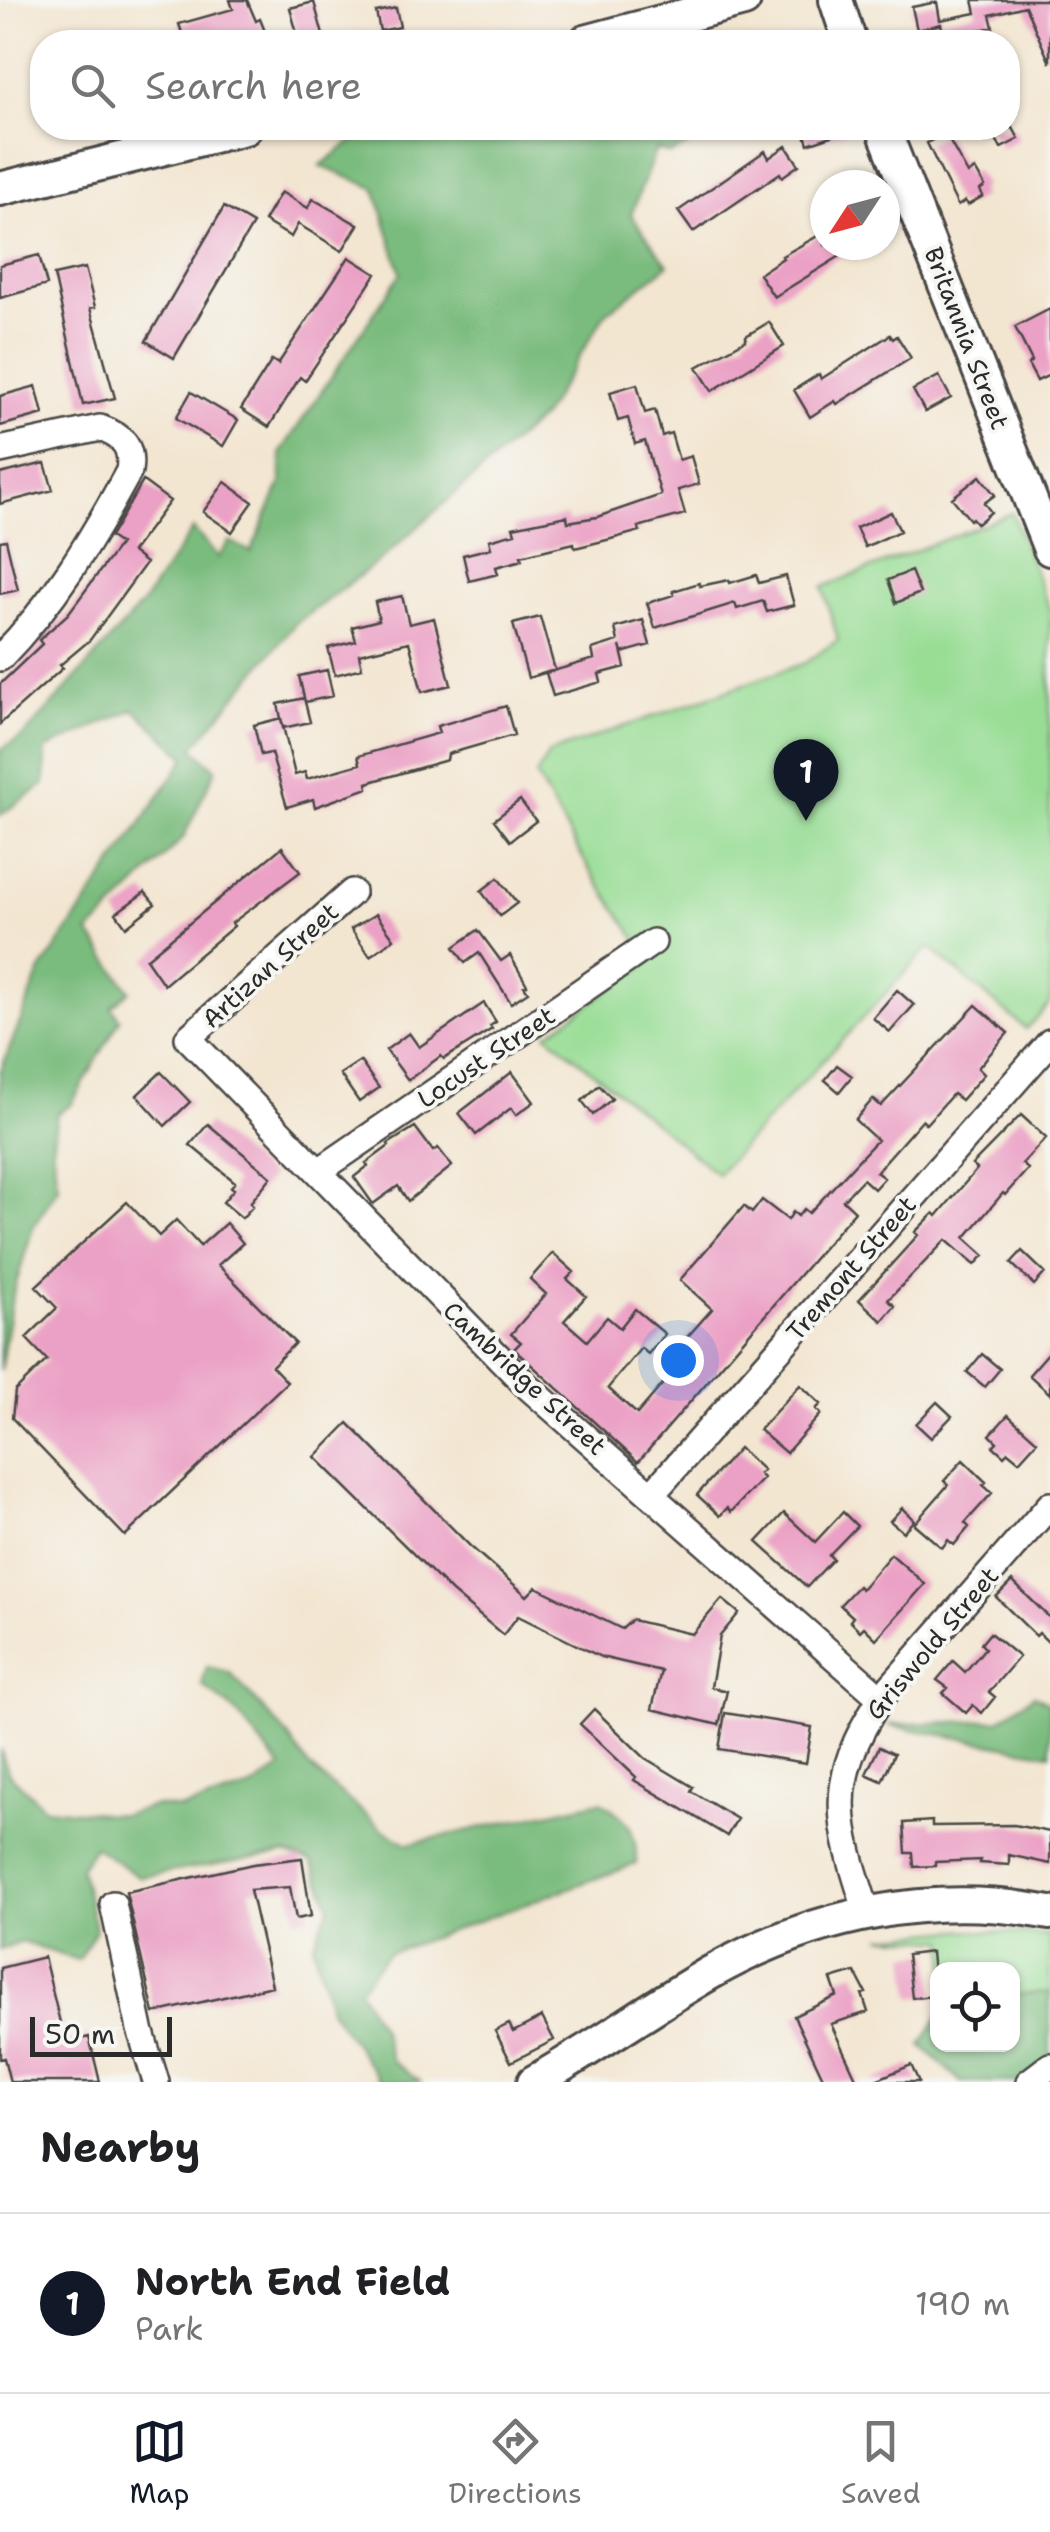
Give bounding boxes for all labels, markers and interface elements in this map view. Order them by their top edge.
search box [30,30,1020,140]
icon: search [65,58,120,113]
text: Search here [145,60,362,111]
north arrow [810,170,900,260]
street label: Britannia Street [917,242,1017,434]
pin: 1 [774,738,838,821]
street label: Artizan Street [194,895,346,1035]
street label: Locust Street [411,998,561,1116]
street label: Tremont Street [778,1188,924,1348]
street label: Cambridge Street [436,1294,614,1462]
your location [653,1335,704,1386]
street label: Griswold Street [858,1559,1006,1727]
map controls [930,1962,1020,2052]
button: locate [930,1962,1020,2052]
scale bar [30,2012,172,2056]
text: 50 m [45,2015,115,2053]
text: Nearby [40,2119,200,2175]
text: North End Field [135,2256,450,2307]
text: 1 [65,2282,80,2325]
text: 190 m [915,2282,1010,2325]
text: Park [135,2307,204,2350]
tab: Map [130,2414,189,2512]
tab: Directions [448,2414,582,2512]
tab: Saved [841,2414,920,2512]

